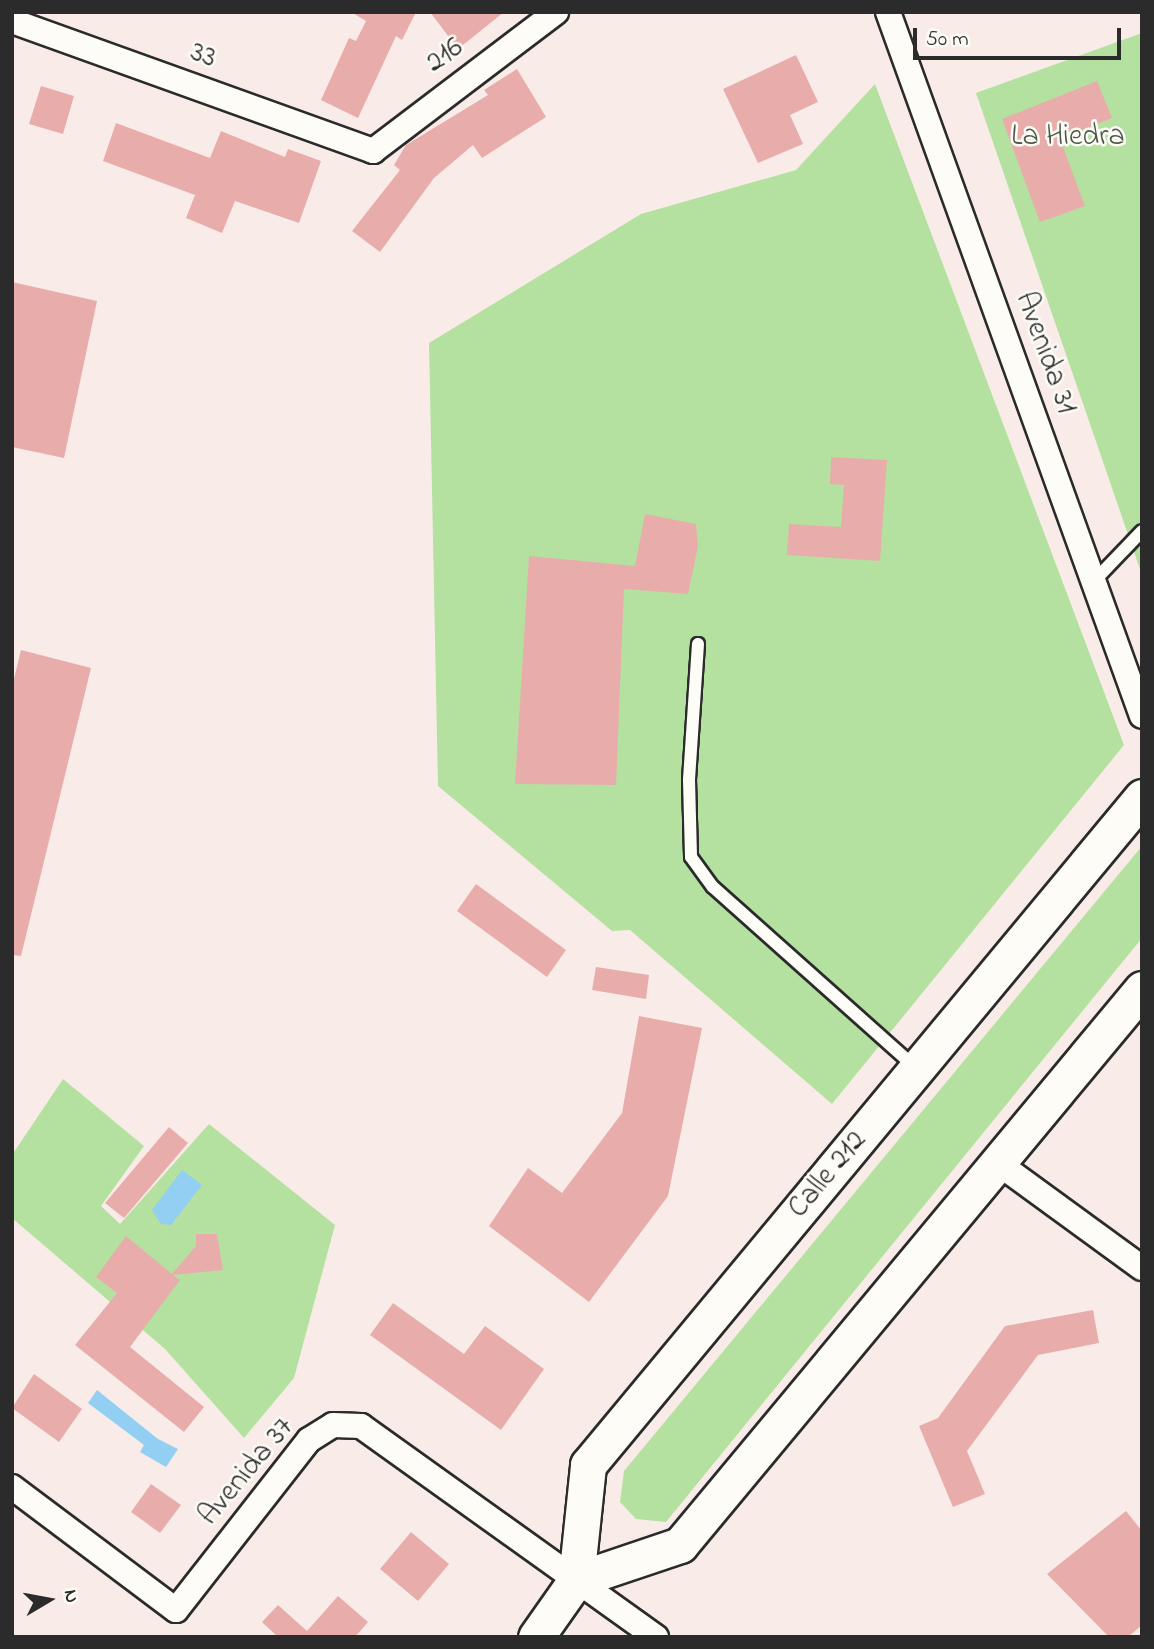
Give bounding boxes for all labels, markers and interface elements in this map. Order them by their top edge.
scale bar [916,14,1124,58]
text: 50 m [926,25,969,55]
street label: 216 [419,30,471,82]
street label: 33 [185,35,221,77]
park label: La Hiedra [1011,119,1125,155]
street label: Avenida 31 [1006,287,1084,419]
street label: Calle 212 [781,1124,875,1226]
street label: Avenida 37 [191,1411,303,1533]
north arrow [14,1565,84,1635]
text: N [56,1588,85,1605]

